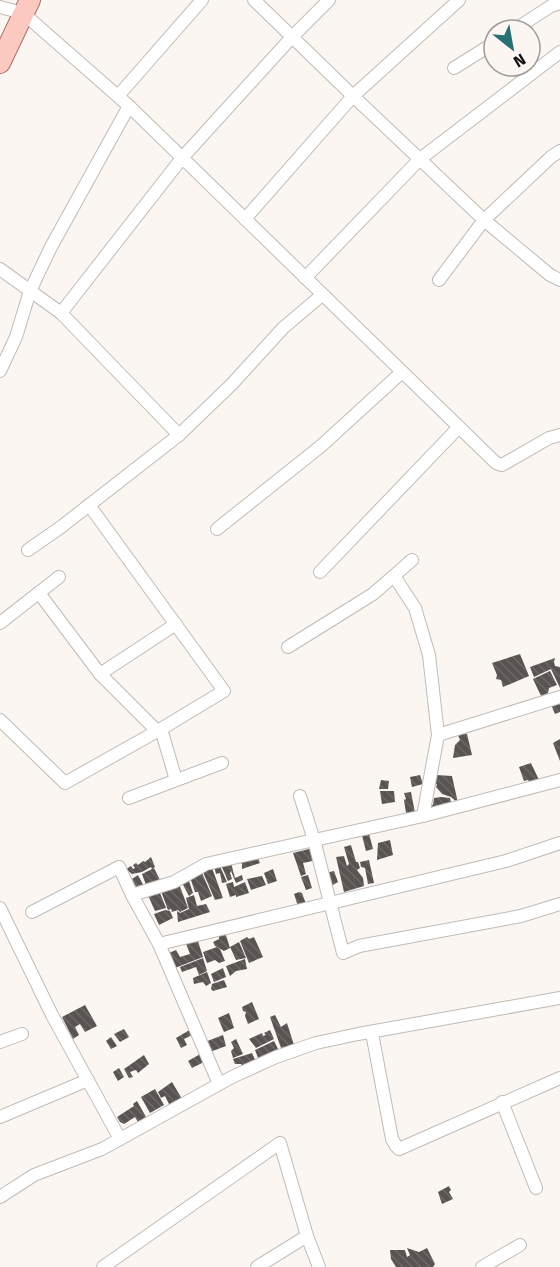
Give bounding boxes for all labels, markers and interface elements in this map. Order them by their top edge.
north arrow [482,18,542,78]
text: N [510,50,529,71]

